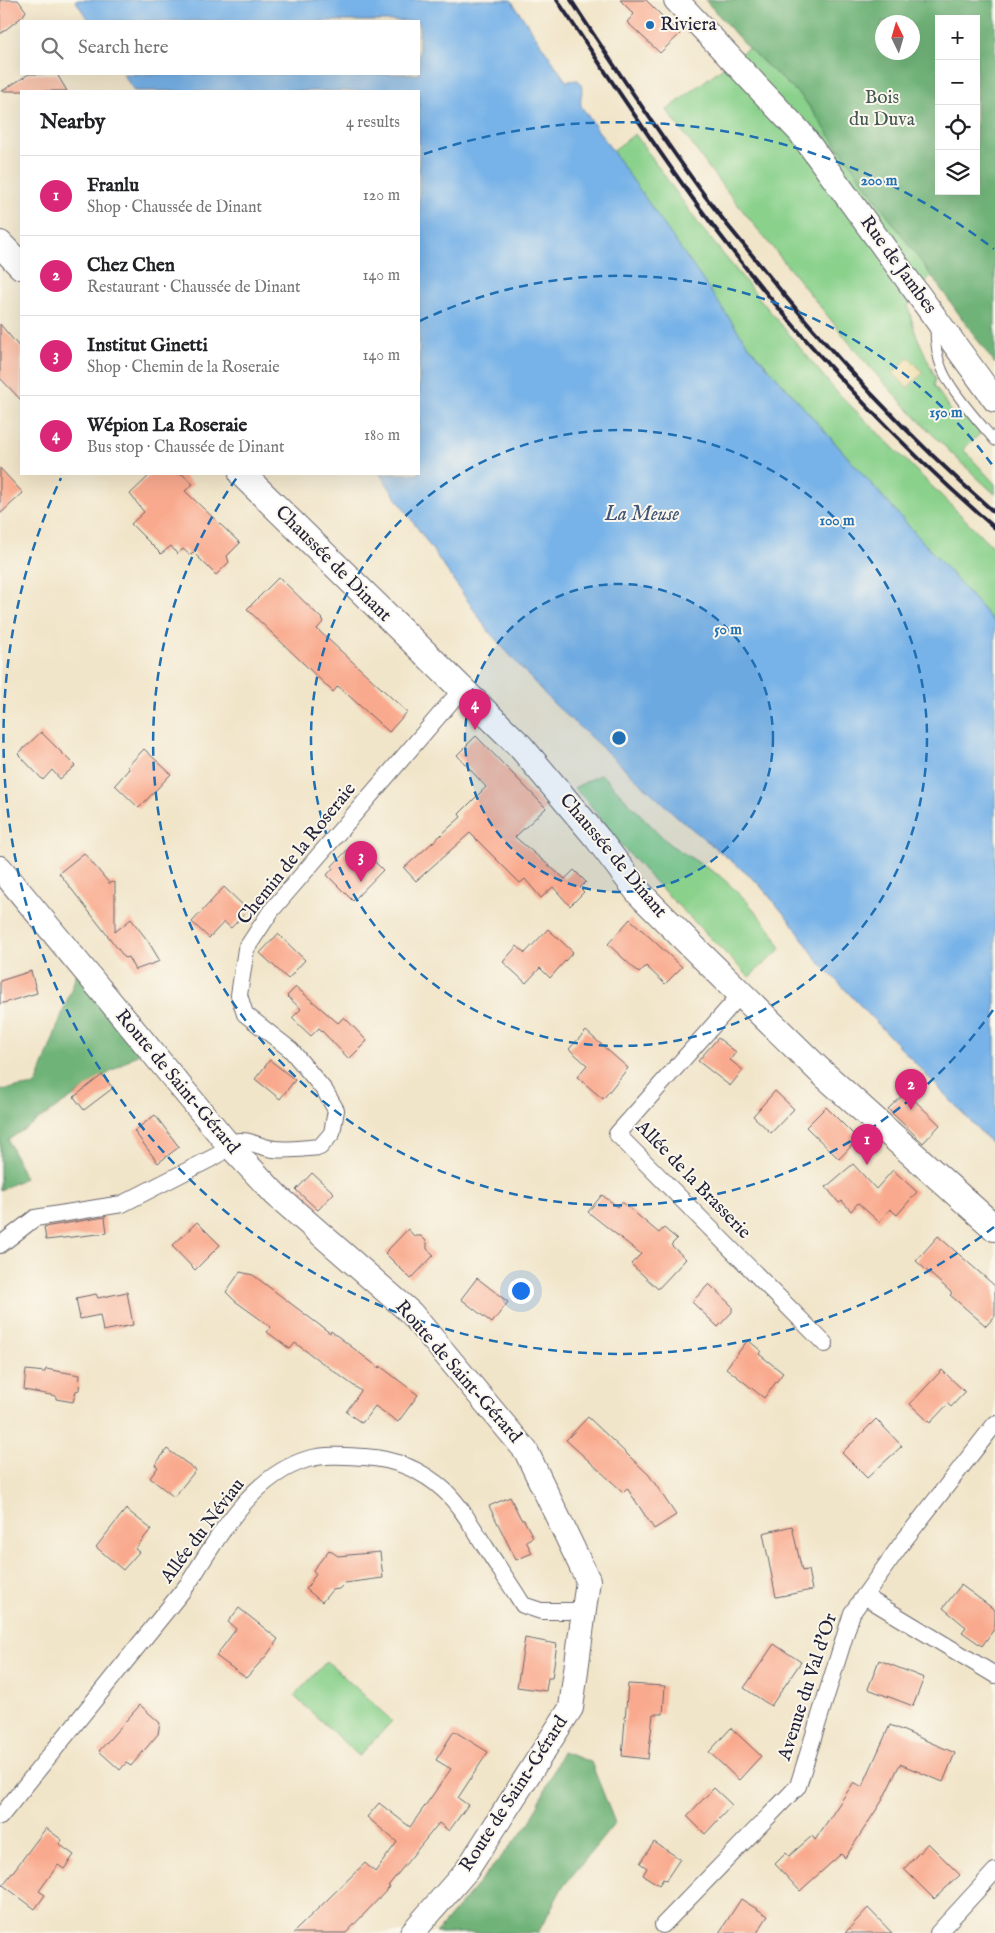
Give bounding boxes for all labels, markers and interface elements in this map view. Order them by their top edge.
place label: Riviera [660,13,717,37]
north arrow [875,15,920,60]
map controls [935,15,980,195]
button: + [935,15,980,60]
marker: Riviera [644,19,656,31]
search box [20,20,420,75]
icon: search [38,34,66,62]
text: Search here [78,36,169,60]
button: − [935,60,980,105]
park label: Bois du Duva [849,86,916,132]
button: locate [935,105,980,150]
text: Nearby [40,109,105,136]
text: 4 results [346,113,400,133]
button: layers [935,150,980,195]
text: 200 m [861,171,898,190]
text: Franlu [87,174,139,198]
text: 1 [53,186,59,206]
text: 120 m [363,186,400,206]
text: Shop · Chaussée de Dinant [87,198,262,218]
street label: Rue de Jambes [854,211,942,319]
text: Chez Chen [87,254,175,278]
text: 2 [52,266,60,286]
text: 140 m [362,266,400,286]
text: Restaurant · Chaussée de Dinant [87,278,301,298]
text: Institut Ginetti [87,334,208,358]
text: 3 [53,346,59,366]
text: 140 m [362,346,400,366]
text: Shop · Chemin de la Roseraie [87,358,280,378]
text: 150 m [929,403,963,422]
text: Wépion La Roseraie [87,414,247,438]
text: 4 [52,426,60,446]
text: 180 m [364,426,400,446]
text: Bus stop · Chaussée de Dinant [87,438,284,458]
street label: Chaussée de Dinant [270,501,397,628]
water label: La Meuse [604,502,680,527]
text: 100 m [819,511,855,530]
text: 50 m [714,620,742,639]
pin: 4 [459,689,491,730]
centre of rings [610,729,628,747]
street label: Chemin de la Roseraie [232,778,362,930]
street label: Chaussée de Dinant [554,789,672,923]
pin: 3 [345,841,377,882]
street label: Route de Saint-Gérard [110,1005,245,1160]
pin: 2 [895,1069,927,1110]
street label: Allée de la Brasserie [630,1115,756,1245]
pin: 1 [851,1124,883,1165]
your location [508,1278,534,1304]
street label: Route de Saint-Gérard [389,1296,527,1449]
street label: Allée du Néviau [155,1474,250,1589]
street label: Avenue du Val d'Or [773,1610,843,1764]
street label: Route de Saint-Gérard [455,1711,574,1877]

